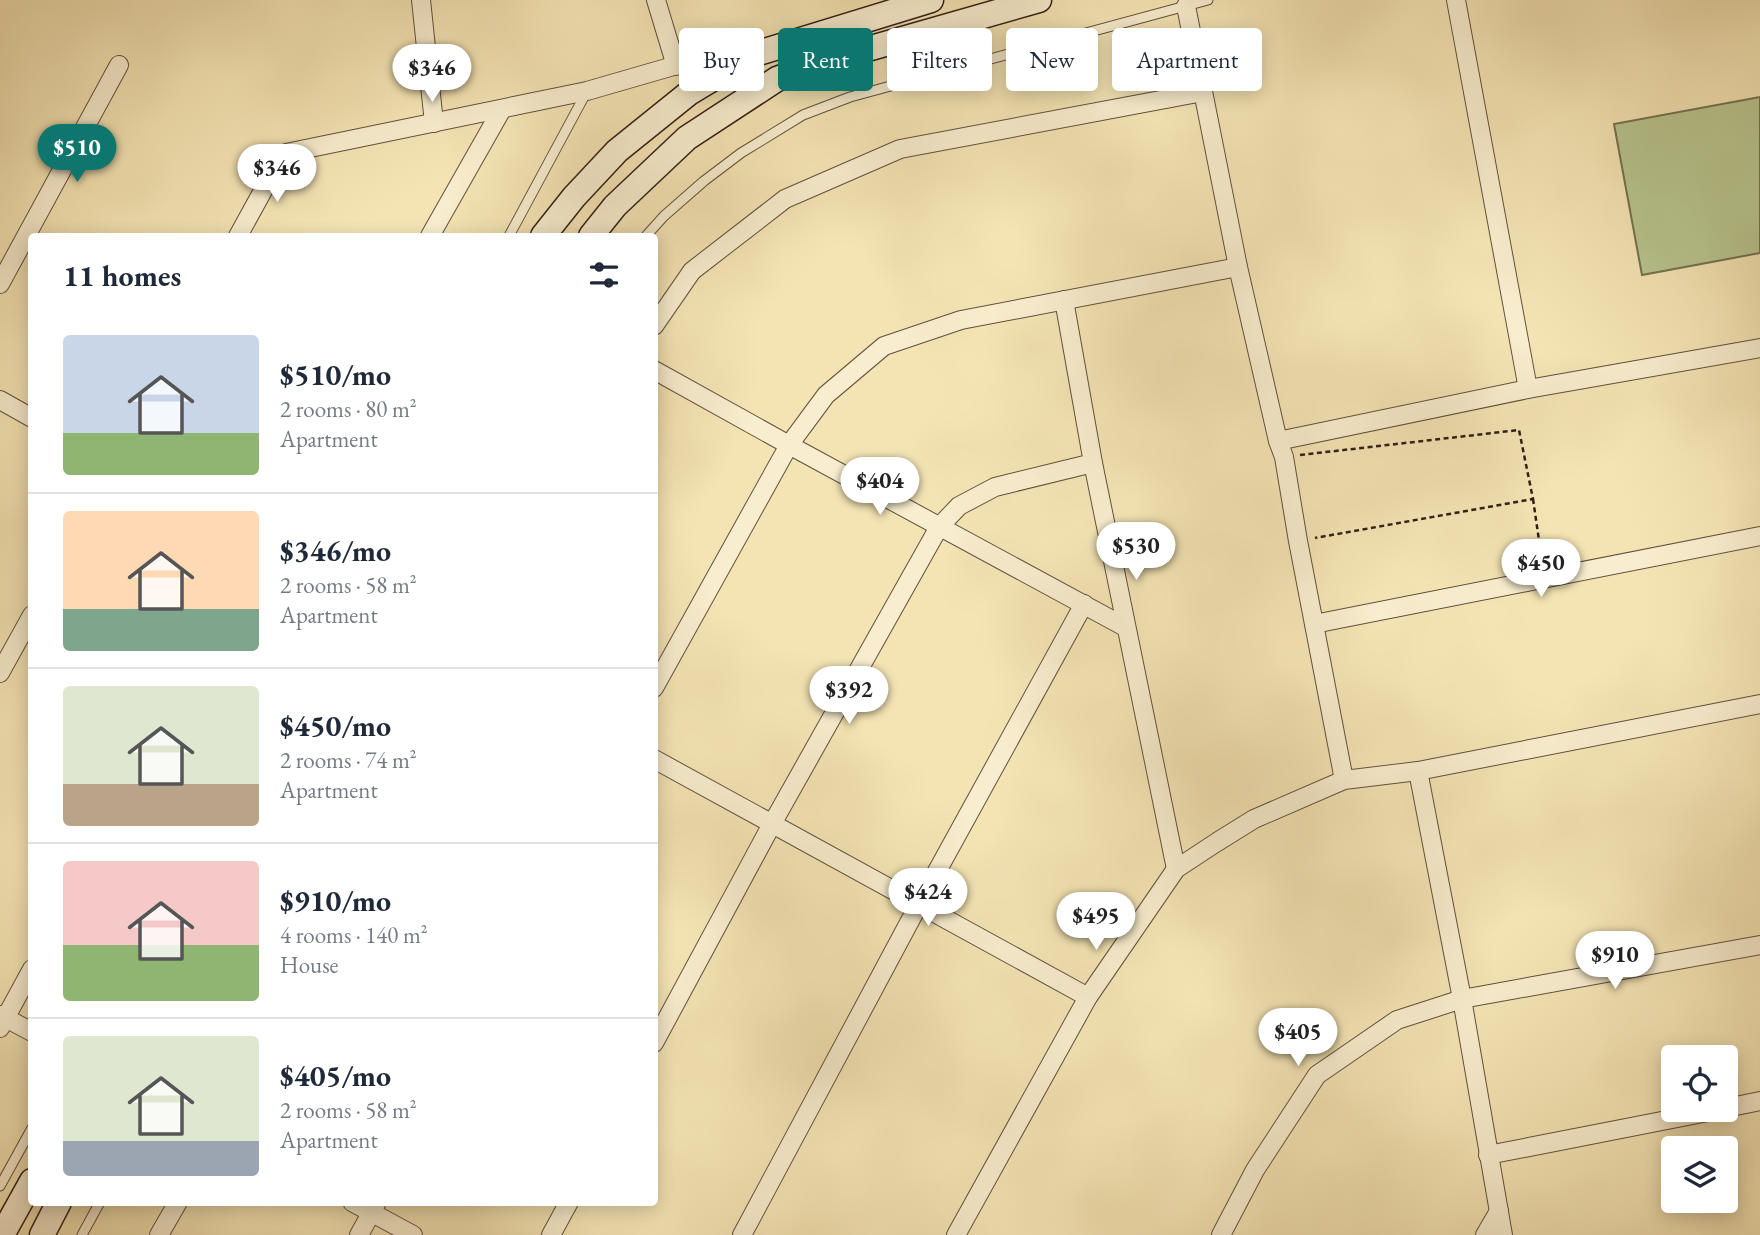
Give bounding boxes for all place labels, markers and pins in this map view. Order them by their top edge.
pin: $346 [391,44,473,104]
pin: $510 [36,124,118,184]
pin: $346 [236,144,318,204]
pin: $404 [839,458,921,517]
pin: $530 [1095,522,1177,582]
pin: $450 [1500,540,1582,599]
pin: $392 [808,666,890,726]
pin: $424 [887,869,969,928]
pin: $495 [1055,892,1137,952]
pin: $910 [1574,932,1656,991]
pin: $405 [1257,1009,1339,1068]

